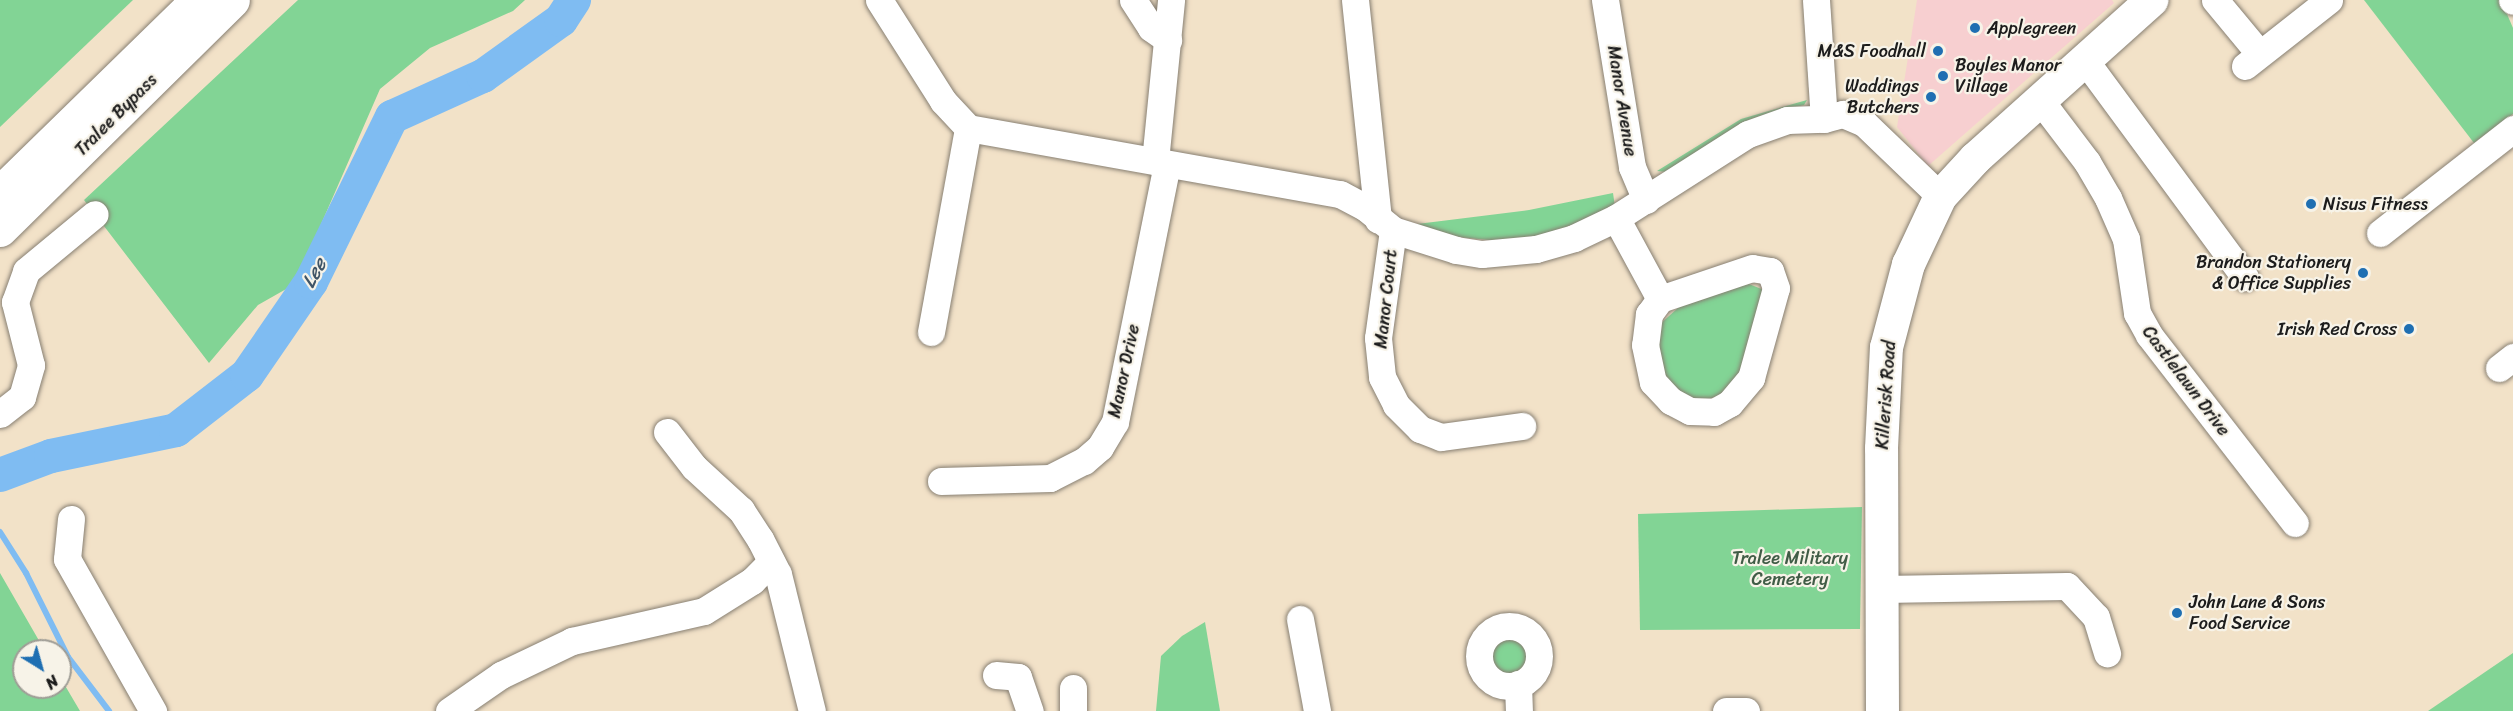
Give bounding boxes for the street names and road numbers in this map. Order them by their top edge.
street label: Manor Avenue [1603,44,1641,158]
street label: Tralee Bypass [70,69,162,161]
street label: Manor Court [1370,248,1402,350]
street label: Manor Drive [1104,322,1144,420]
street label: Castlelawn Drive [2137,322,2235,440]
street label: Killerisk Road [1871,340,1901,450]

